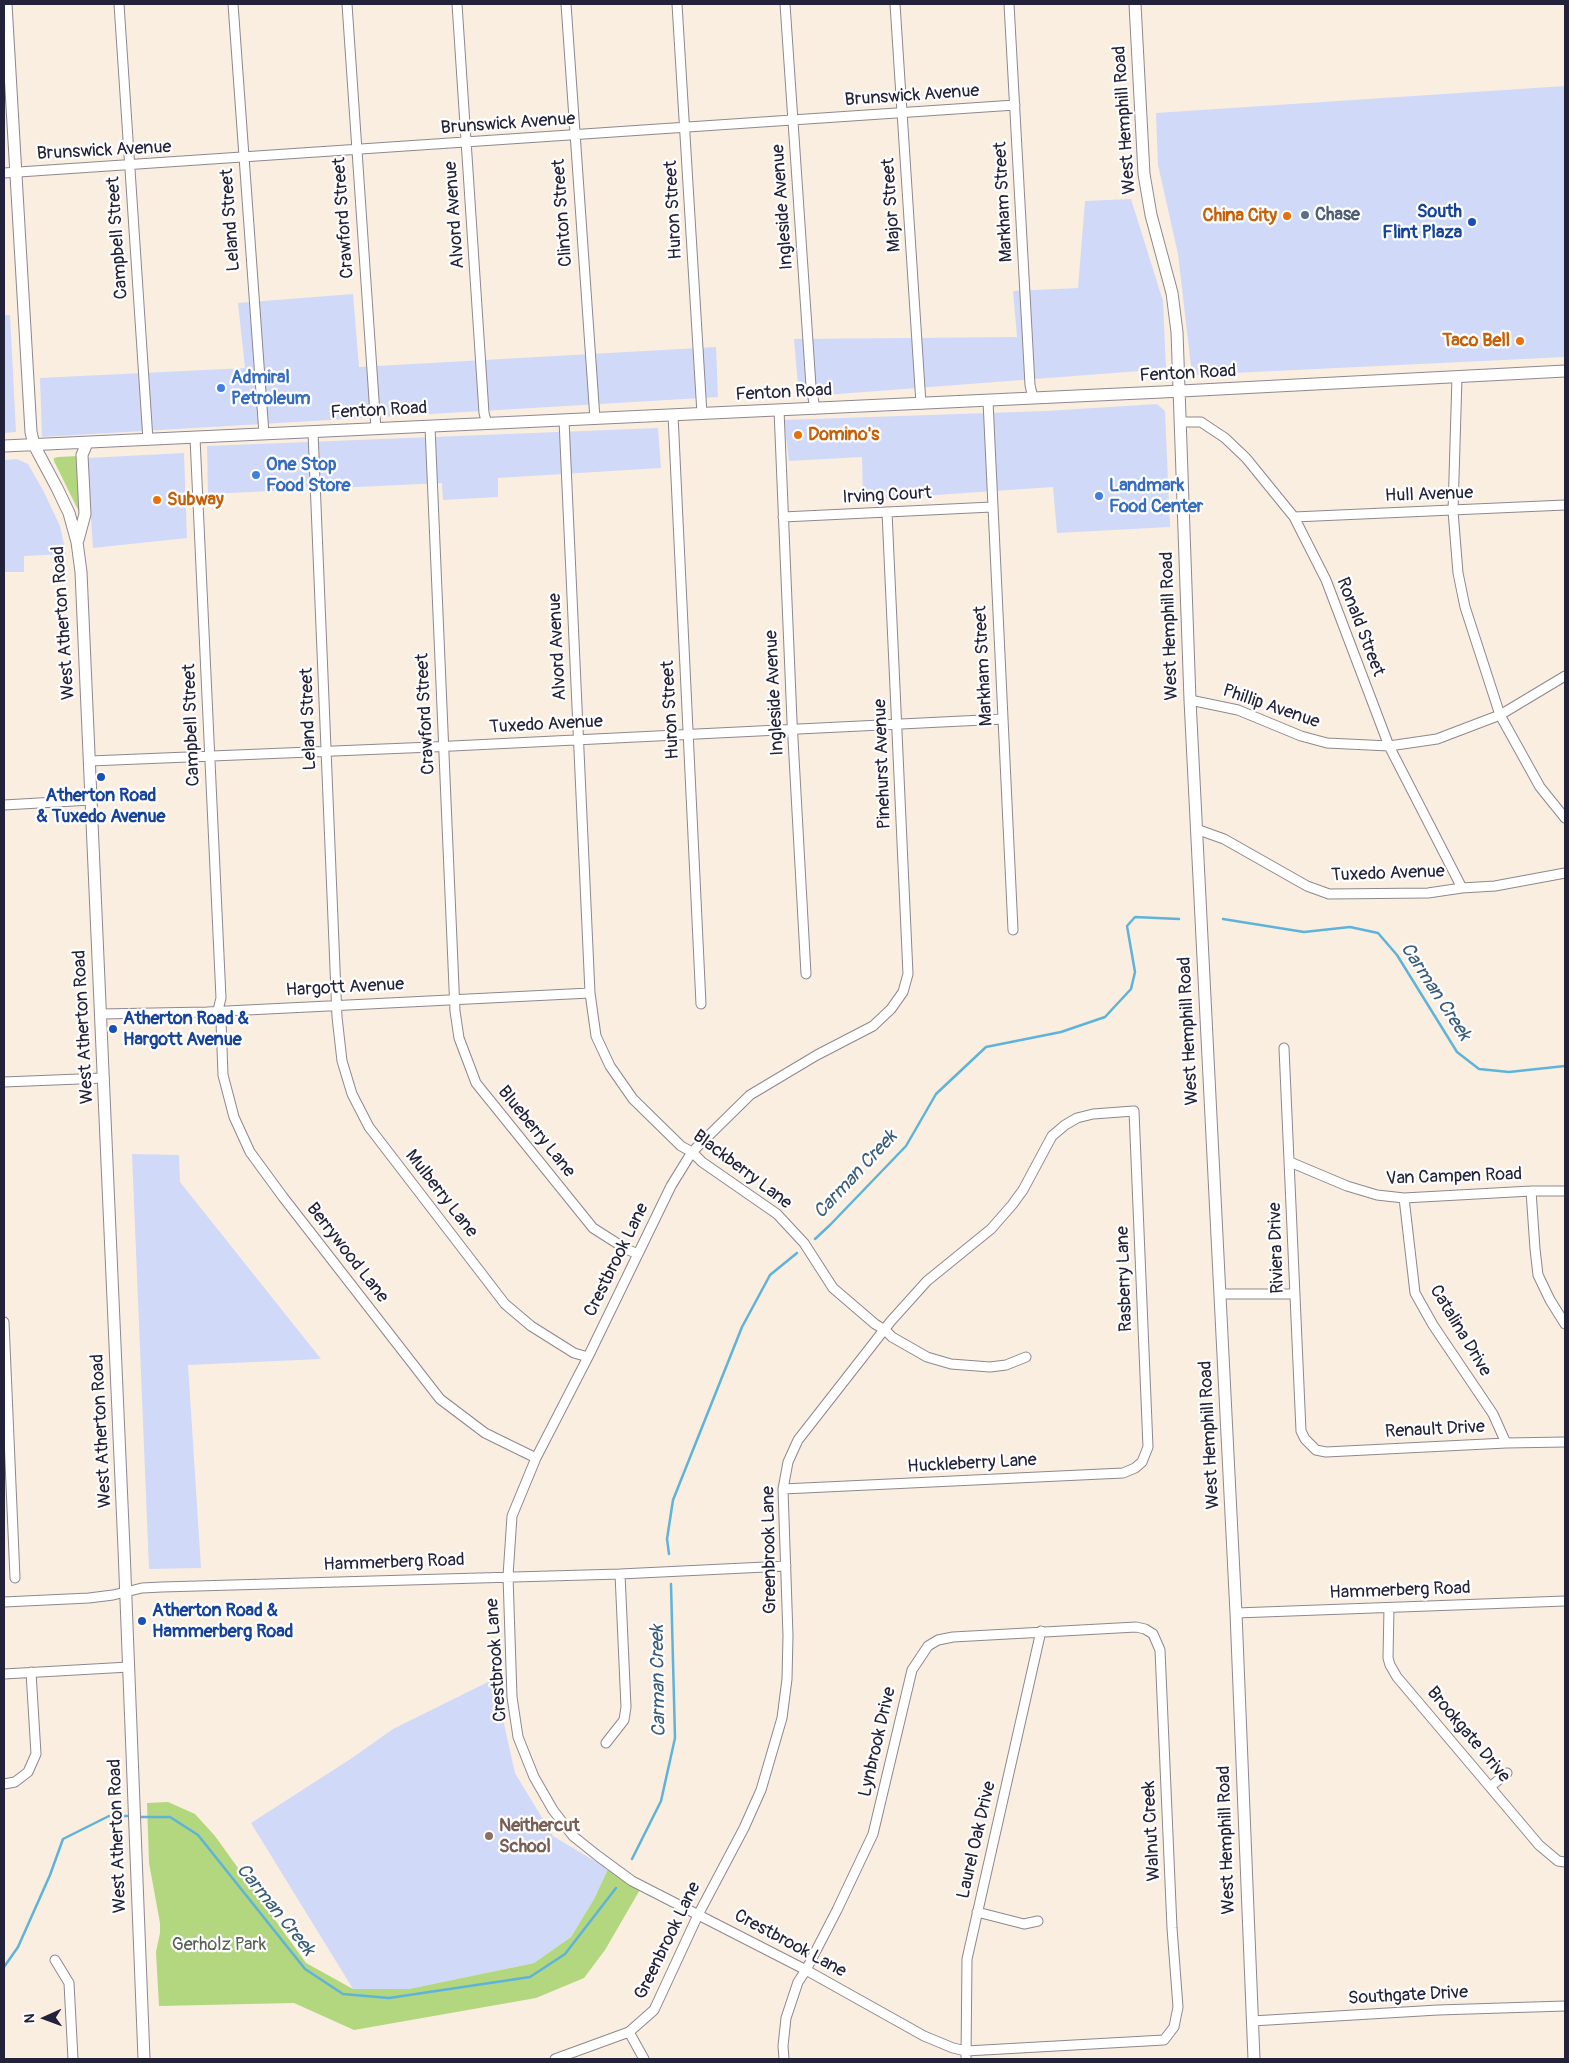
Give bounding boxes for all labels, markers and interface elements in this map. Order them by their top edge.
street label: West Hemphill Road [1109,45,1141,195]
street label: Brunswick Avenue [844,81,980,111]
street label: Brunswick Avenue [440,109,576,139]
street label: Brunswick Avenue [36,137,172,165]
street label: Markham Street [990,141,1018,263]
street label: Ingleside Avenue [768,143,798,271]
street label: Crawford Street [329,157,359,279]
street label: Major Street [878,157,906,253]
street label: Clinton Street [548,158,578,268]
street label: Alvord Avenue [440,160,470,270]
street label: Huron Street [661,160,687,260]
street label: Leland Street [217,168,245,272]
street label: Campbell Street [103,176,133,300]
place label: South Flint Plaza [1382,201,1462,243]
place label: Chase [1315,204,1360,226]
place label: China City [1203,205,1277,227]
marker: Chase [1299,209,1311,221]
marker: China City [1281,210,1293,222]
marker: South Flint Plaza [1466,216,1478,228]
place label: Taco Bell [1442,330,1510,352]
marker: Taco Bell [1514,335,1526,347]
street label: Fenton Road [1139,361,1237,387]
place label: Admiral Petroleum [231,367,310,409]
street label: Fenton Road [735,380,833,406]
marker: Admiral Petroleum [215,382,227,394]
street label: Fenton Road [330,398,428,424]
place label: Domino's [808,424,879,446]
marker: Domino's [792,429,804,441]
place label: One Stop Food Store [266,454,350,496]
marker: One Stop Food Store [250,469,262,481]
place label: Landmark Food Center [1109,475,1203,518]
street label: Irving Court [842,483,932,509]
street label: Hull Avenue [1385,483,1473,507]
place label: Subway [167,489,224,511]
marker: Landmark Food Center [1093,490,1105,502]
marker: Subway [151,494,163,506]
street label: West Atherton Road [48,545,80,701]
street label: West Hemphill Road [1157,551,1183,701]
street label: Ronald Street [1331,574,1389,680]
street label: Alvord Avenue [544,593,572,701]
street label: Markham Street [970,605,998,727]
street label: Ingleside Avenue [761,630,789,756]
street label: Crawford Street [412,653,440,775]
street label: Huron Street [658,660,684,760]
street label: Campbell Street [179,663,205,787]
street label: Leland Street [296,667,322,771]
street label: Phillip Avenue [1220,680,1322,734]
street label: Pinehurst Avenue [870,698,896,830]
street label: Tuxedo Avenue [489,711,603,739]
marker: Atherton Road & Tuxedo Avenue [95,771,107,783]
place label: Atherton Road & Tuxedo Avenue [37,785,165,828]
street label: Tuxedo Avenue [1331,861,1445,887]
water label: Carman Creek [1395,939,1475,1045]
street label: West Atherton Road [69,949,99,1105]
street label: West Hemphill Road [1174,956,1204,1106]
street label: Hargott Avenue [285,974,405,1002]
place label: Atherton Road & Hargott Avenue [123,1008,249,1050]
marker: Atherton Road & Hargott Avenue [107,1023,119,1035]
street label: Blueberry Lane [492,1082,580,1182]
street label: Blackberry Lane [688,1126,796,1214]
water label: Carman Creek [809,1126,903,1224]
street label: Mulberry Lane [400,1146,482,1242]
street label: Van Campen Road [1385,1164,1523,1190]
street label: Berrywood Lane [301,1199,393,1307]
street label: Crestbrook Lane [580,1200,654,1320]
street label: Riviera Drive [1265,1202,1289,1294]
street label: Rasberry Lane [1112,1226,1138,1332]
street label: Catalina Drive [1424,1281,1496,1381]
street label: West Atherton Road [87,1353,117,1509]
street label: West Hemphill Road [1195,1360,1225,1510]
street label: Renault Drive [1384,1417,1486,1443]
street label: Huckleberry Lane [907,1450,1037,1478]
street label: Greenbrook Lane [758,1486,782,1614]
street label: Hammerberg Road [323,1550,465,1576]
street label: Hammerberg Road [1329,1578,1471,1604]
street label: Crestbrook Lane [482,1597,512,1723]
place label: Atherton Road & Hammerberg Road [152,1600,293,1642]
marker: Atherton Road & Hammerberg Road [136,1615,148,1627]
water label: Carman Creek [647,1625,671,1737]
street label: Brookgate Drive [1422,1683,1514,1787]
street label: Lynbrook Drive [855,1685,901,1799]
street label: West Atherton Road [105,1759,131,1913]
street label: West Hemphill Road [1214,1765,1240,1915]
street label: Laurel Oak Drive [953,1779,1001,1901]
street label: Walnut Creek [1139,1780,1165,1882]
place label: Neithercut School [499,1815,580,1858]
marker: Neithercut School [483,1830,495,1842]
water label: Carman Creek [231,1859,319,1961]
street label: Greenbrook Lane [630,1879,706,2003]
street label: Crestbrook Lane [730,1905,850,1983]
park label: Gerholz Park [172,1934,266,1956]
street label: Southgate Drive [1347,1982,1469,2010]
north arrow [20,1993,70,2043]
text: N [21,2014,38,2024]

